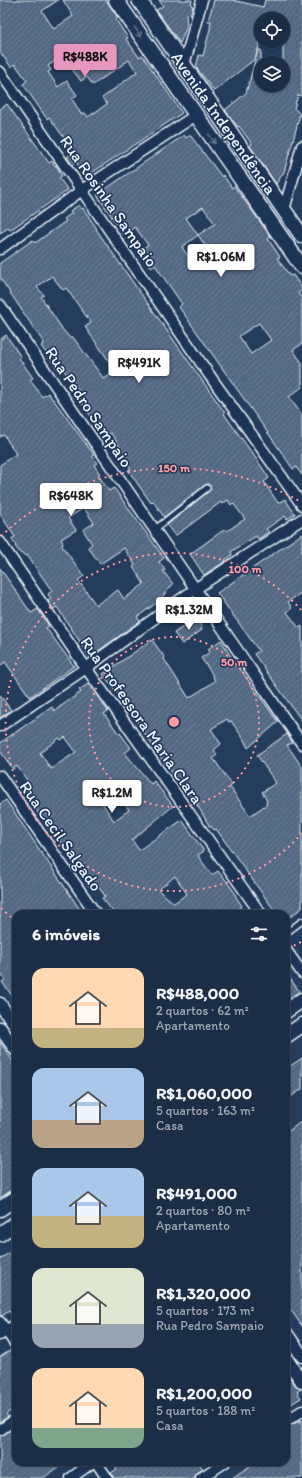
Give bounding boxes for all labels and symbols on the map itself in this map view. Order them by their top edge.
one-way arrow [134,26,142,37]
pin: R$488K [52,44,118,78]
street label: Avenida Independência [167,48,281,198]
street label: Rua Rosinha Sampaio [56,131,162,271]
one-way arrow [208,133,216,144]
pin: R$1.06M [184,244,258,278]
street label: Rua Pedro Sampaio [41,343,137,471]
pin: R$491K [106,350,172,384]
text: 150 m [158,461,191,475]
pin: R$648K [38,483,104,517]
text: 100 m [228,562,262,576]
pin: R$1.32M [152,597,226,631]
street label: Rua Professora Maria Clara [77,632,207,808]
text: 50 m [221,655,248,669]
centre of rings [167,715,181,729]
street label: Rua Cecil Salgado [16,777,106,895]
pin: R$1.2M [79,780,145,814]

